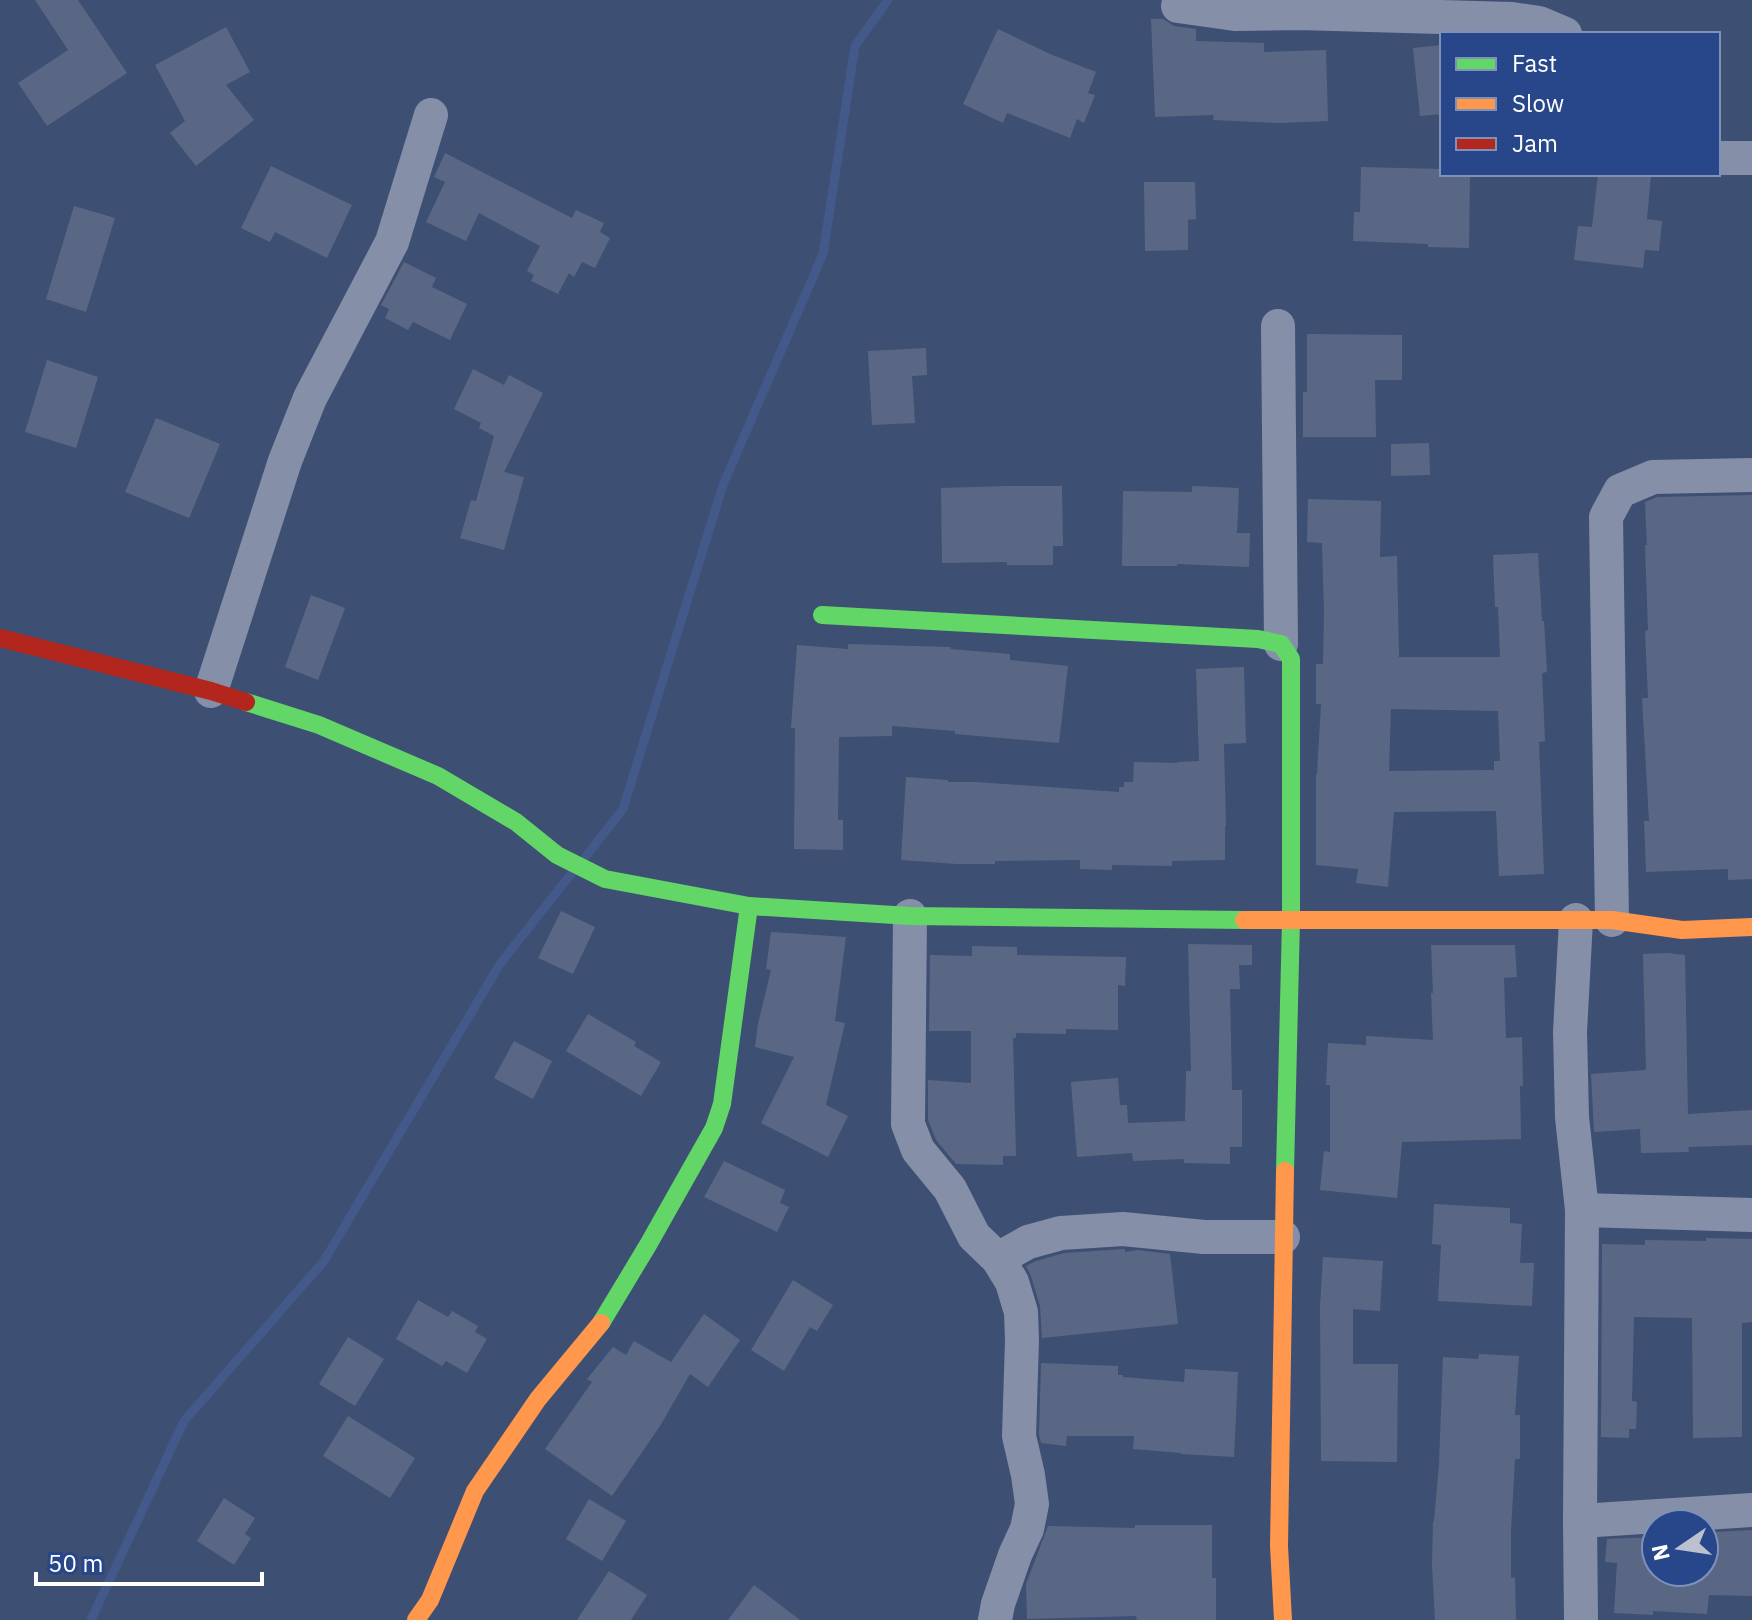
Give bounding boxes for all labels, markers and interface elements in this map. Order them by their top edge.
legend [1440,32,1720,176]
text: Fast [1512,47,1557,79]
text: Slow [1512,87,1564,119]
text: Jam [1512,127,1558,159]
north arrow [1640,1508,1720,1588]
scale bar [36,1536,262,1586]
text: N [1644,1542,1676,1564]
text: 50 m [48,1547,103,1579]

